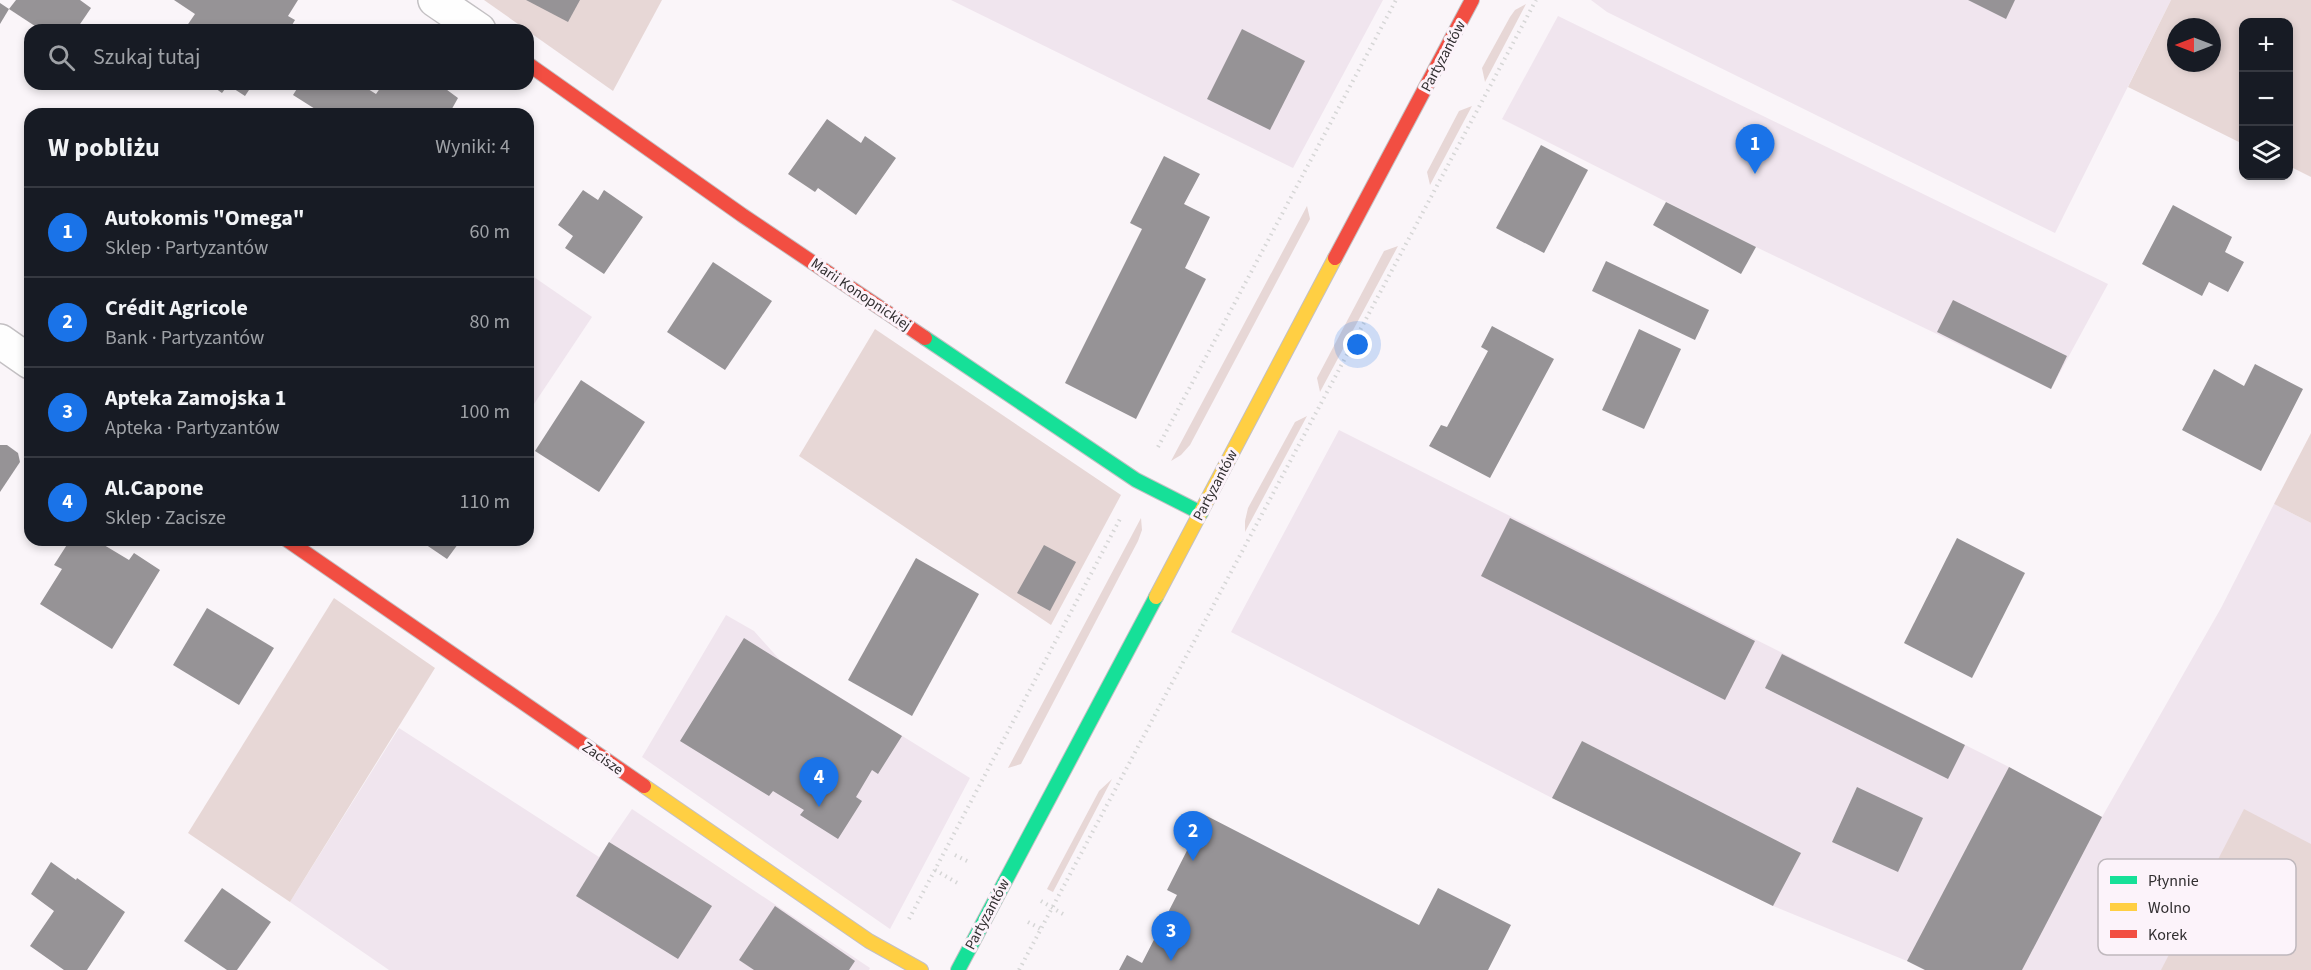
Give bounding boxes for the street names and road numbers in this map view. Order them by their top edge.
street label: Partyzantów [1416,17,1471,96]
street label: Marii Konopnickiej [807,253,915,336]
street label: Partyzantów [1188,446,1243,525]
street label: Zacisze [578,737,628,780]
street label: Partyzantów [960,875,1015,954]

